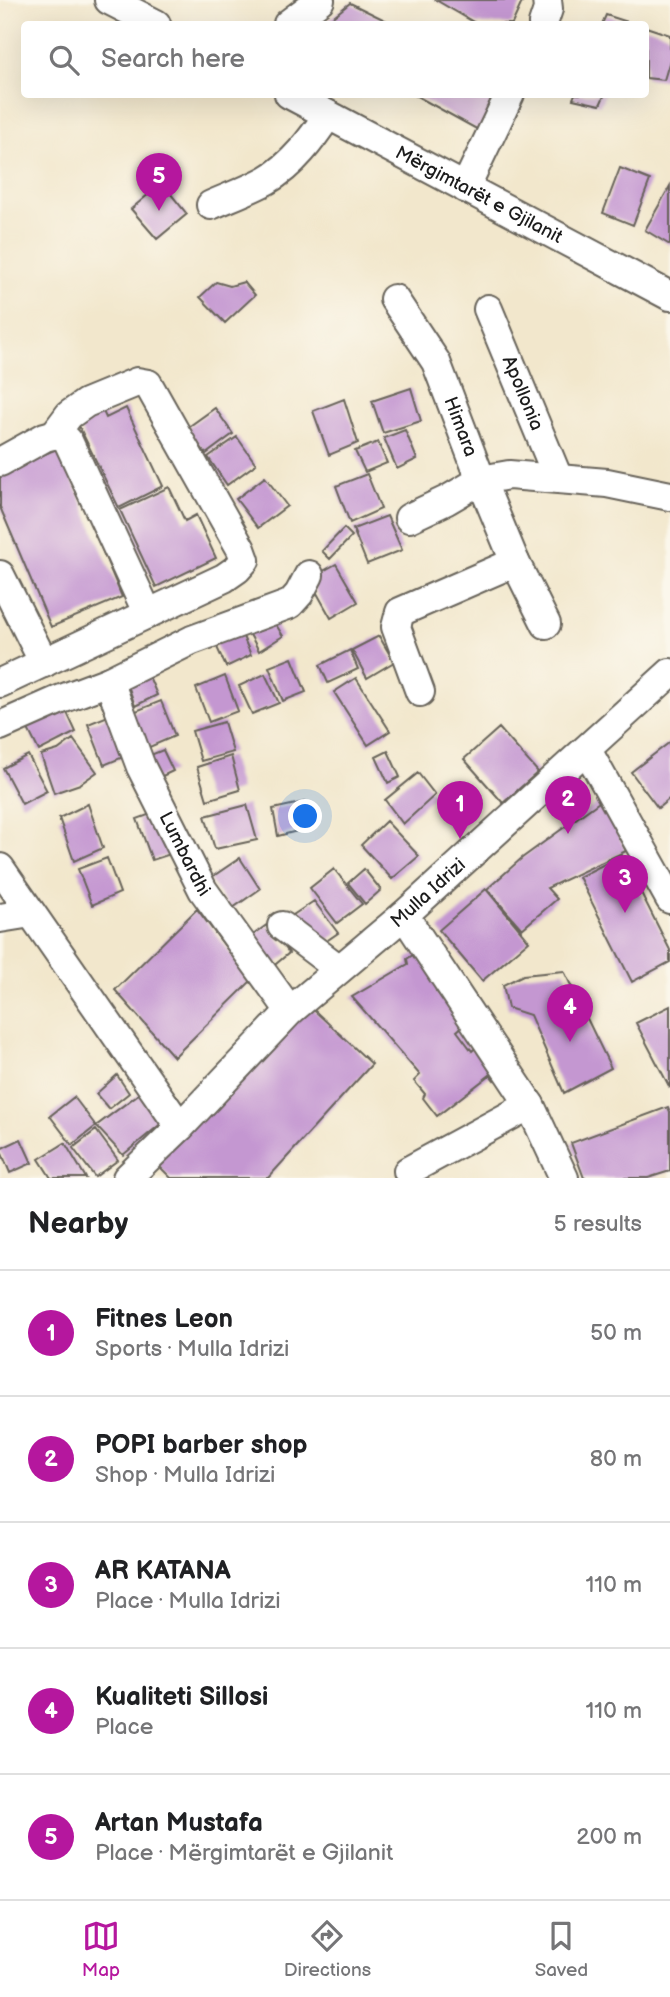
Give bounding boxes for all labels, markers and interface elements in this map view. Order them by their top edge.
search box [21,21,649,98]
icon: search [45,41,83,79]
text: Search here [101,44,245,75]
street label: Mërgimtarët e Gjilanit [391,141,567,249]
pin: 5 [136,153,182,211]
street label: Apollonia [497,352,548,434]
street label: Himara [439,394,482,460]
pin: 2 [545,776,591,834]
pin: 1 [437,781,483,839]
your location [288,799,322,833]
street label: Lumbardhi [154,808,215,901]
street label: Mulla Idrizi [386,853,470,933]
pin: 3 [602,855,648,913]
pin: 4 [547,984,593,1042]
text: Nearby [28,1206,128,1242]
text: 5 results [554,1210,642,1238]
text: Fitnes Leon [95,1304,233,1335]
text: 1 [46,1319,56,1347]
text: 50 m [590,1319,642,1347]
text: Sports · Mulla Idrizi [95,1335,289,1363]
text: POPI barber shop [95,1430,307,1461]
text: 2 [44,1445,58,1473]
text: 80 m [590,1445,642,1473]
text: Shop · Mulla Idrizi [95,1461,275,1489]
text: AR KATANA [95,1556,231,1587]
text: 3 [44,1571,58,1599]
text: 110 m [585,1571,642,1599]
text: Place · Mulla Idrizi [95,1587,281,1615]
text: Kualiteti Sillosi [95,1682,268,1713]
text: 4 [44,1697,58,1725]
text: 110 m [585,1697,642,1725]
text: Place [95,1713,153,1741]
text: Artan Mustafa [95,1808,263,1839]
text: 5 [44,1823,58,1851]
text: 200 m [576,1823,642,1851]
text: Place · Mërgimtarët e Gjilanit [95,1839,393,1867]
tab: Map [82,1917,120,1982]
tab: Directions [284,1917,371,1982]
tab: Saved [535,1917,588,1982]

